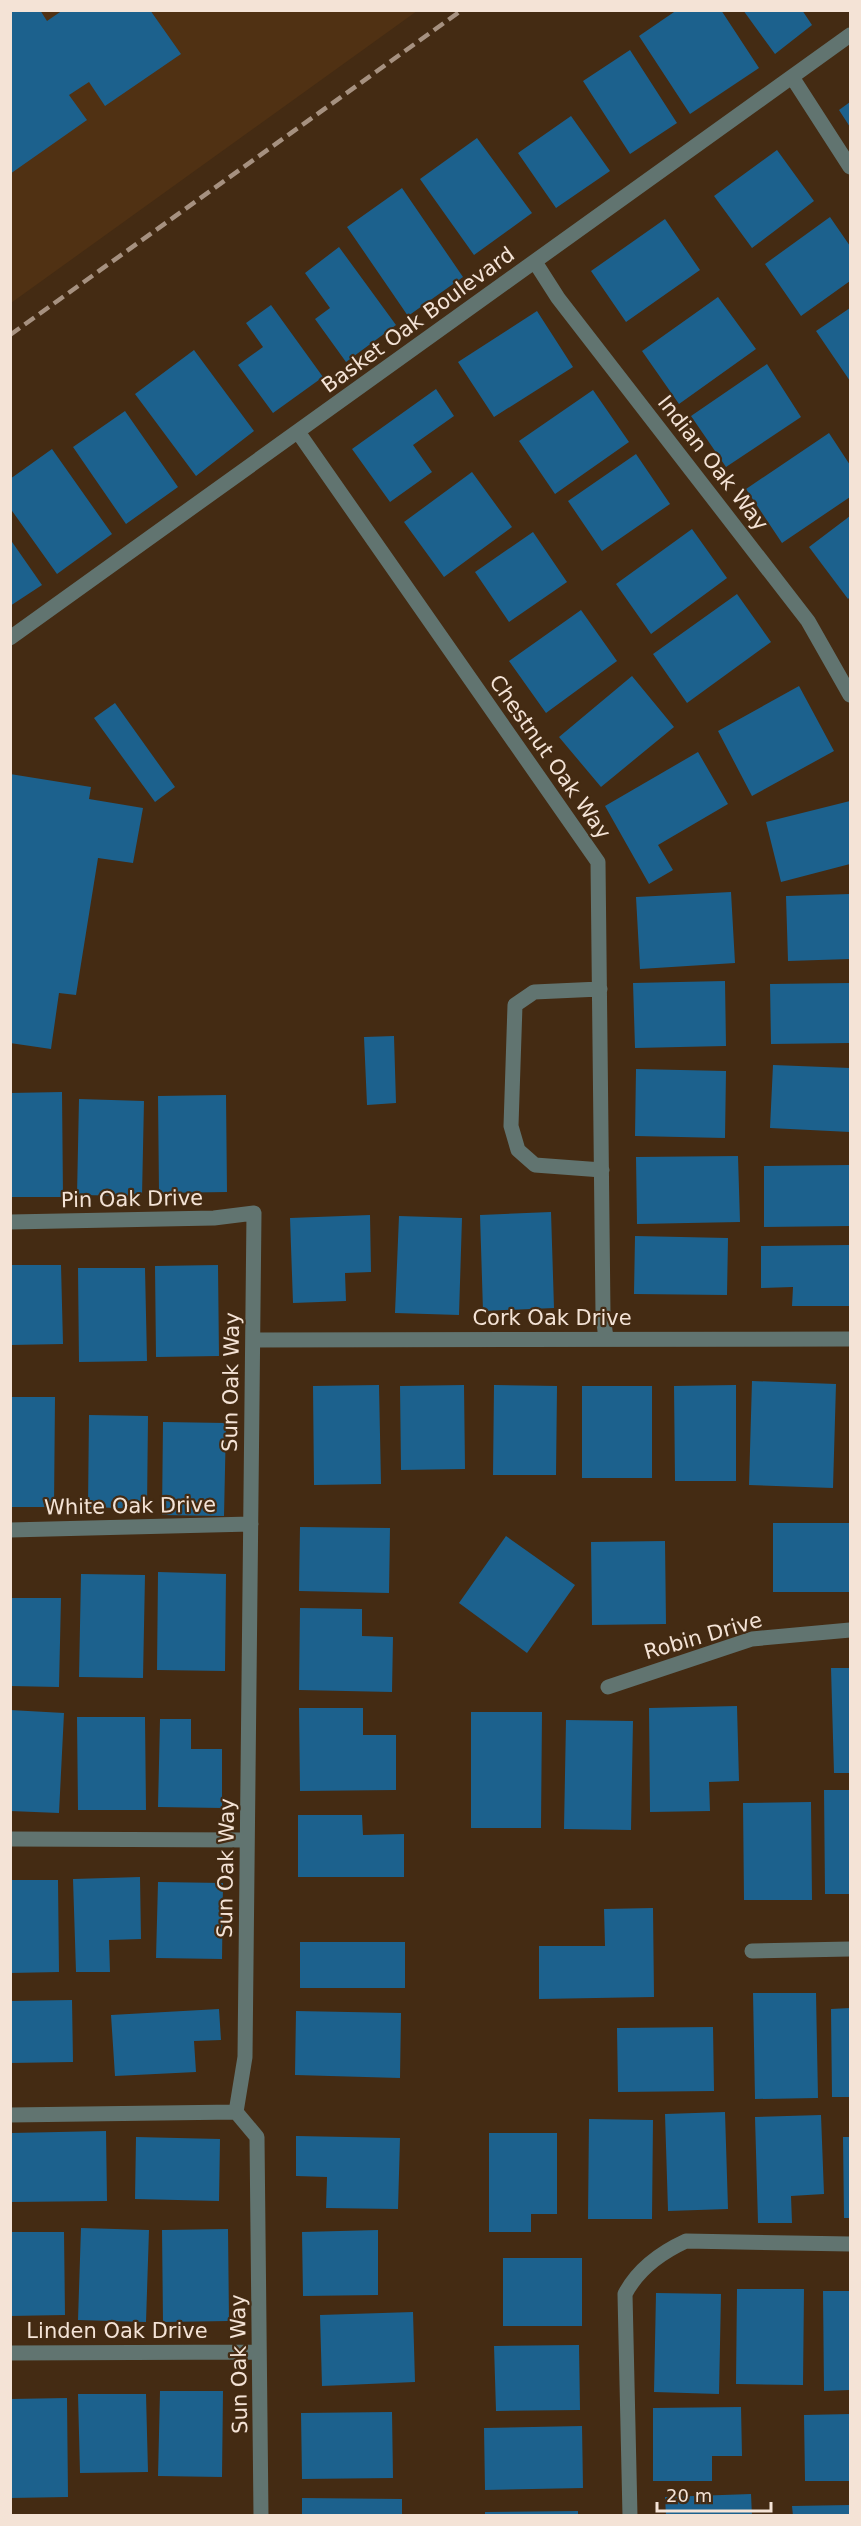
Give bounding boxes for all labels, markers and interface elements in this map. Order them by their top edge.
street label: Basket Oak Boulevard [317,242,519,398]
street label: Indian Oak Way [653,391,773,535]
street label: Chestnut Oak Way [484,670,616,844]
street label: Pin Oak Drive [61,1186,203,1212]
street label: Cork Oak Drive [472,1306,632,1330]
street label: Sun Oak Way [218,1312,244,1452]
street label: White Oak Drive [44,1493,216,1519]
street label: Robin Drive [641,1608,765,1664]
street label: Sun Oak Way [213,1798,239,1938]
street label: Sun Oak Way [226,2294,252,2434]
street label: Linden Oak Drive [26,2319,208,2343]
scale bar [657,2475,771,2513]
text: 20 m [666,2485,712,2506]

